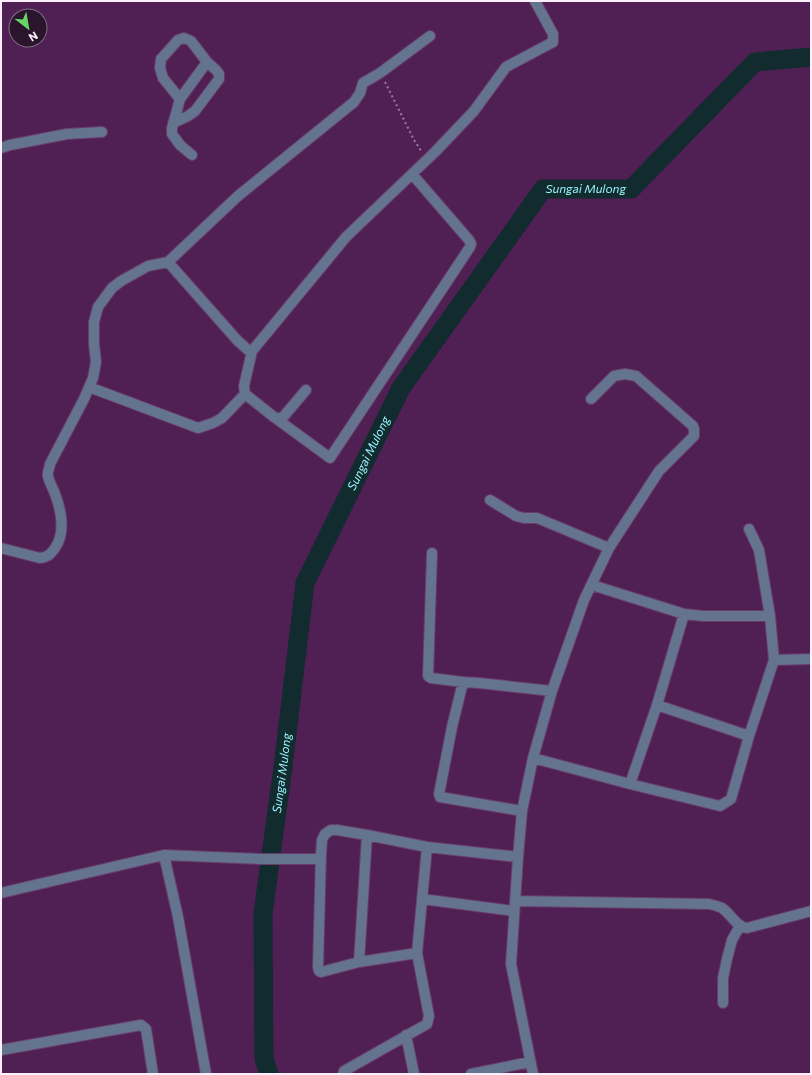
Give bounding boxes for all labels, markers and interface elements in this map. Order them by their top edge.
north arrow [8,8,48,48]
text: N [27,29,40,45]
water label: Sungai Mulong [545,181,626,195]
water label: Sungai Mulong [344,413,392,492]
water label: Sungai Mulong [269,732,293,814]

